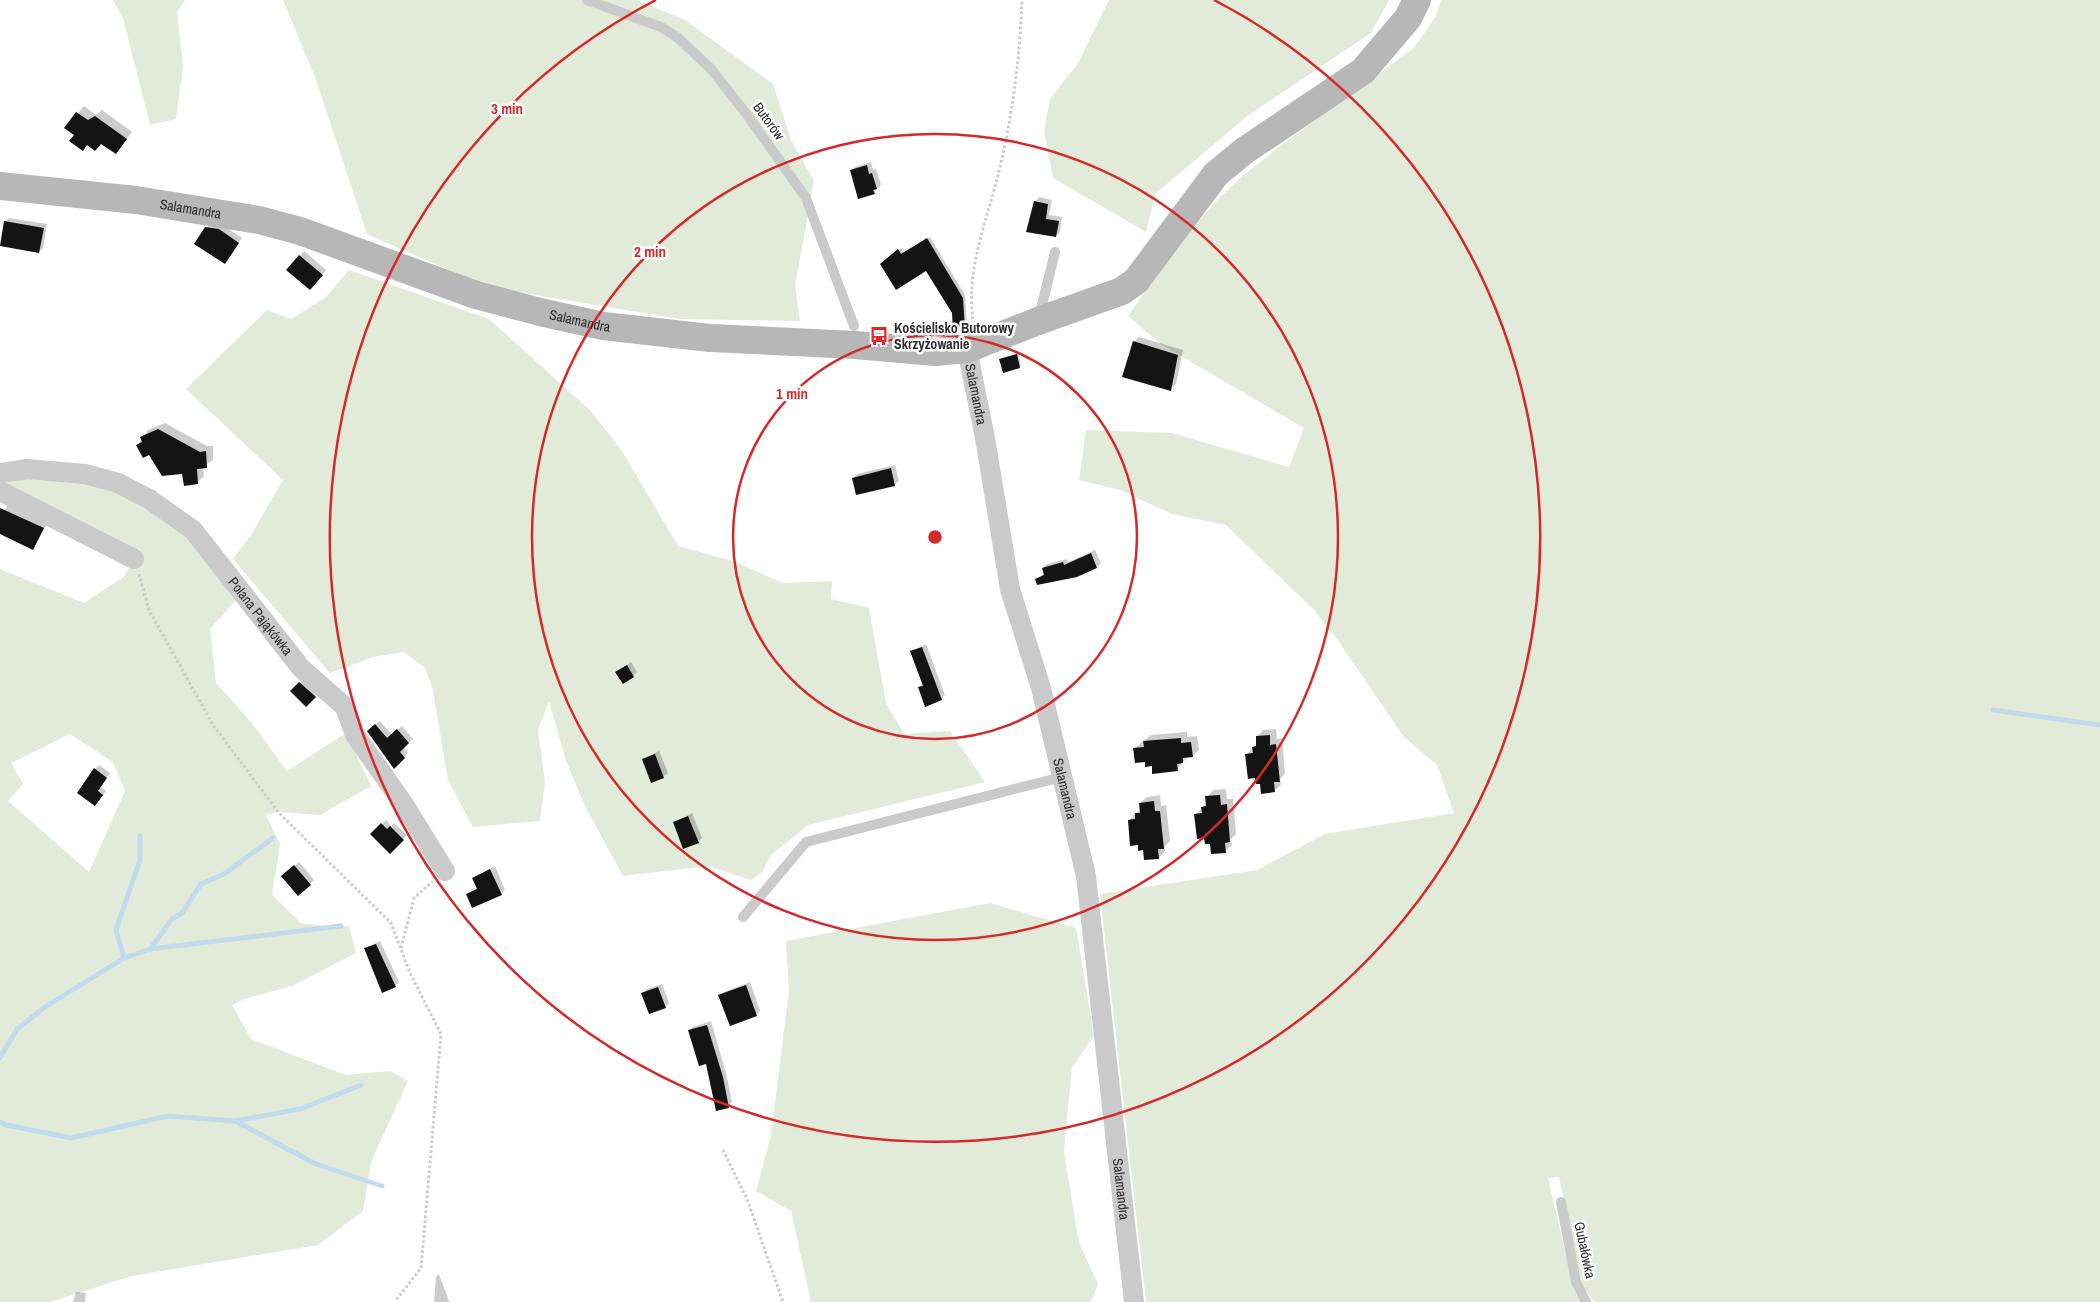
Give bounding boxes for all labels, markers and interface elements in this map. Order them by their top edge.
text: 3 min [491,98,523,119]
street label: Butorów [749,99,789,144]
street label: Salamandra [159,195,223,223]
text: 2 min [634,241,666,262]
street label: Salamandra [548,305,612,336]
place label: Kościelisko Butorowy Skrzyżowanie [894,319,1015,353]
bus stop icon: Kościelisko Butorowy Skrzyżowanie [868,325,890,347]
street label: Salamandra [961,362,991,427]
text: 1 min [776,383,808,404]
centre of rings [926,528,944,546]
street label: Polana Pająkówka [224,573,297,660]
street label: Salamandra [1049,756,1081,821]
street label: Salamandra [1109,1157,1134,1222]
street label: Gubałówka [1570,1220,1600,1281]

